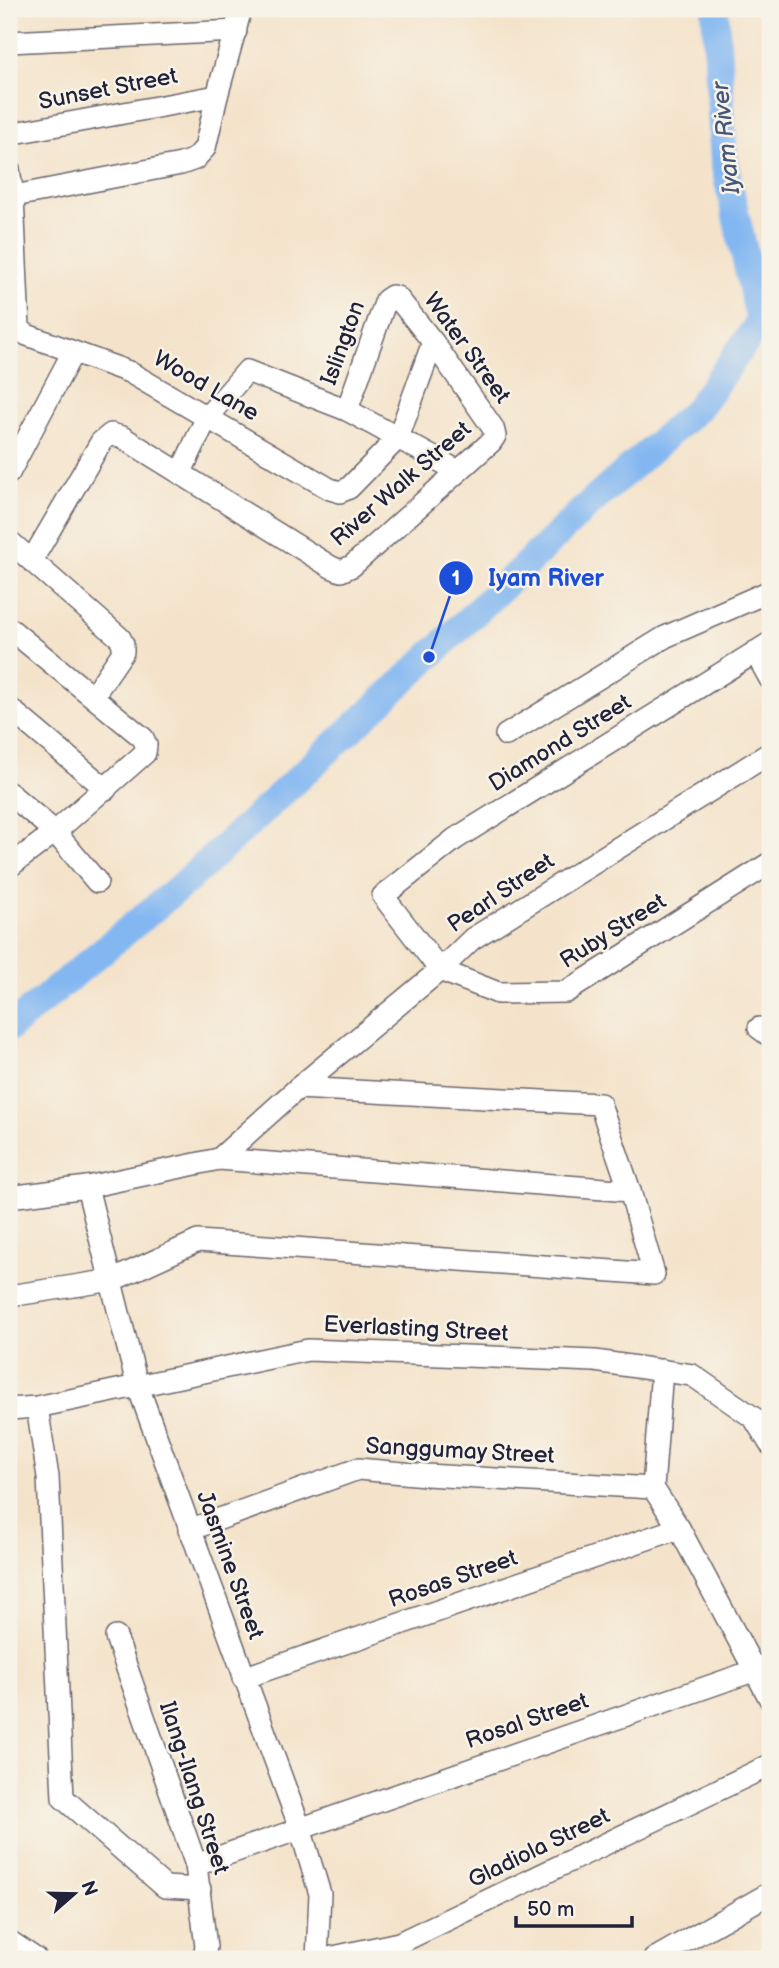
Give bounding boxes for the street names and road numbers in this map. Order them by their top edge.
street label: Sunset Street [36,62,180,116]
street label: Water Street [417,287,517,409]
street label: Islington [315,297,371,389]
street label: Wood Lane [148,345,264,427]
street label: River Walk Street [325,415,477,553]
street label: Diamond Street [484,688,636,798]
street label: Pearl Street [442,847,560,939]
street label: Ruby Street [555,887,671,975]
street label: Everlasting Street [323,1310,509,1348]
street label: Sanggumay Street [365,1432,555,1470]
street label: Jasmine Street [190,1487,270,1643]
street label: Rosas Street [385,1544,521,1614]
street label: Rosal Street [462,1687,592,1755]
street label: Ilang-Ilang Street [153,1698,235,1878]
street label: Gladiola Street [464,1802,614,1894]

